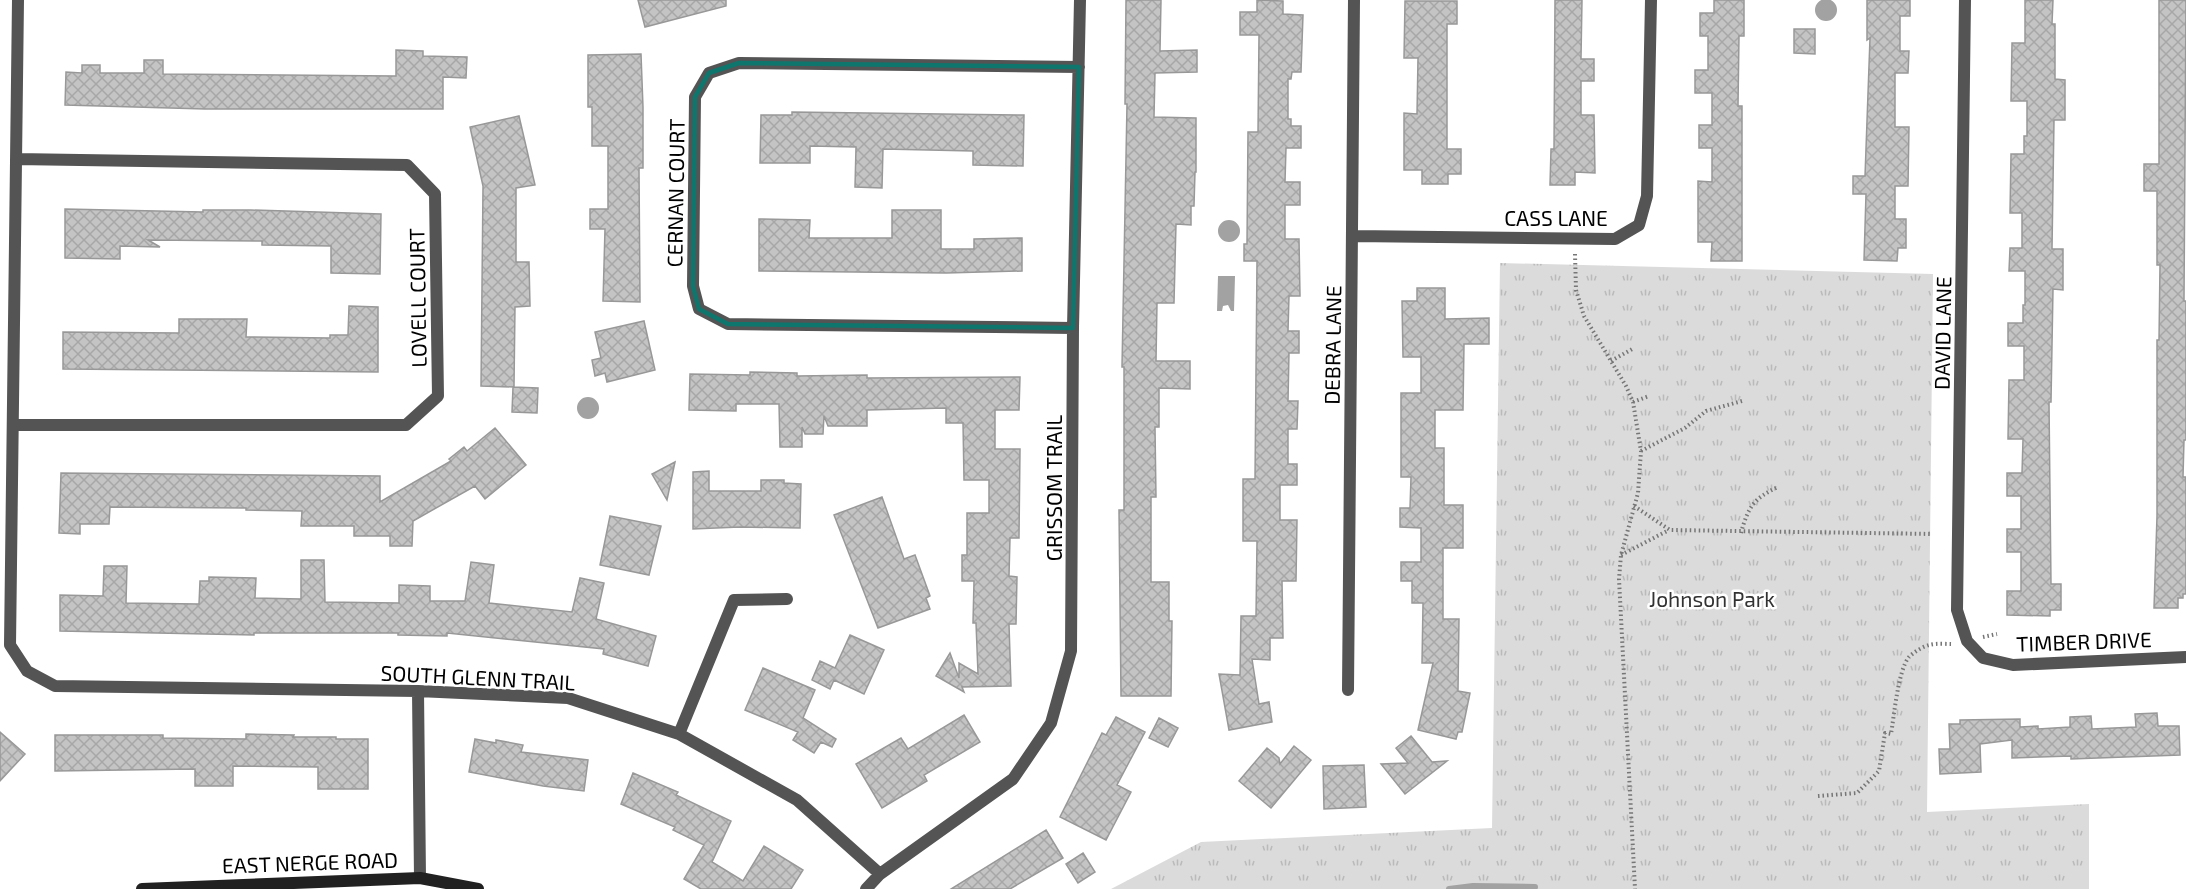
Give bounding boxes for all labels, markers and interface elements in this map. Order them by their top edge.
street label: CERNAN COURT [661,118,689,268]
street label: CASS LANE [1504,205,1608,230]
street label: LOVELL COURT [403,228,431,368]
street label: DAVID LANE [1929,276,1955,390]
street label: DEBRA LANE [1318,285,1346,405]
street label: GRISSOM TRAIL [1041,415,1066,561]
park label: Johnson Park [1649,586,1775,611]
street label: TIMBER DRIVE [2016,626,2152,656]
street label: SOUTH GLENN TRAIL [380,659,576,695]
street label: EAST NERGE ROAD [222,846,398,878]

